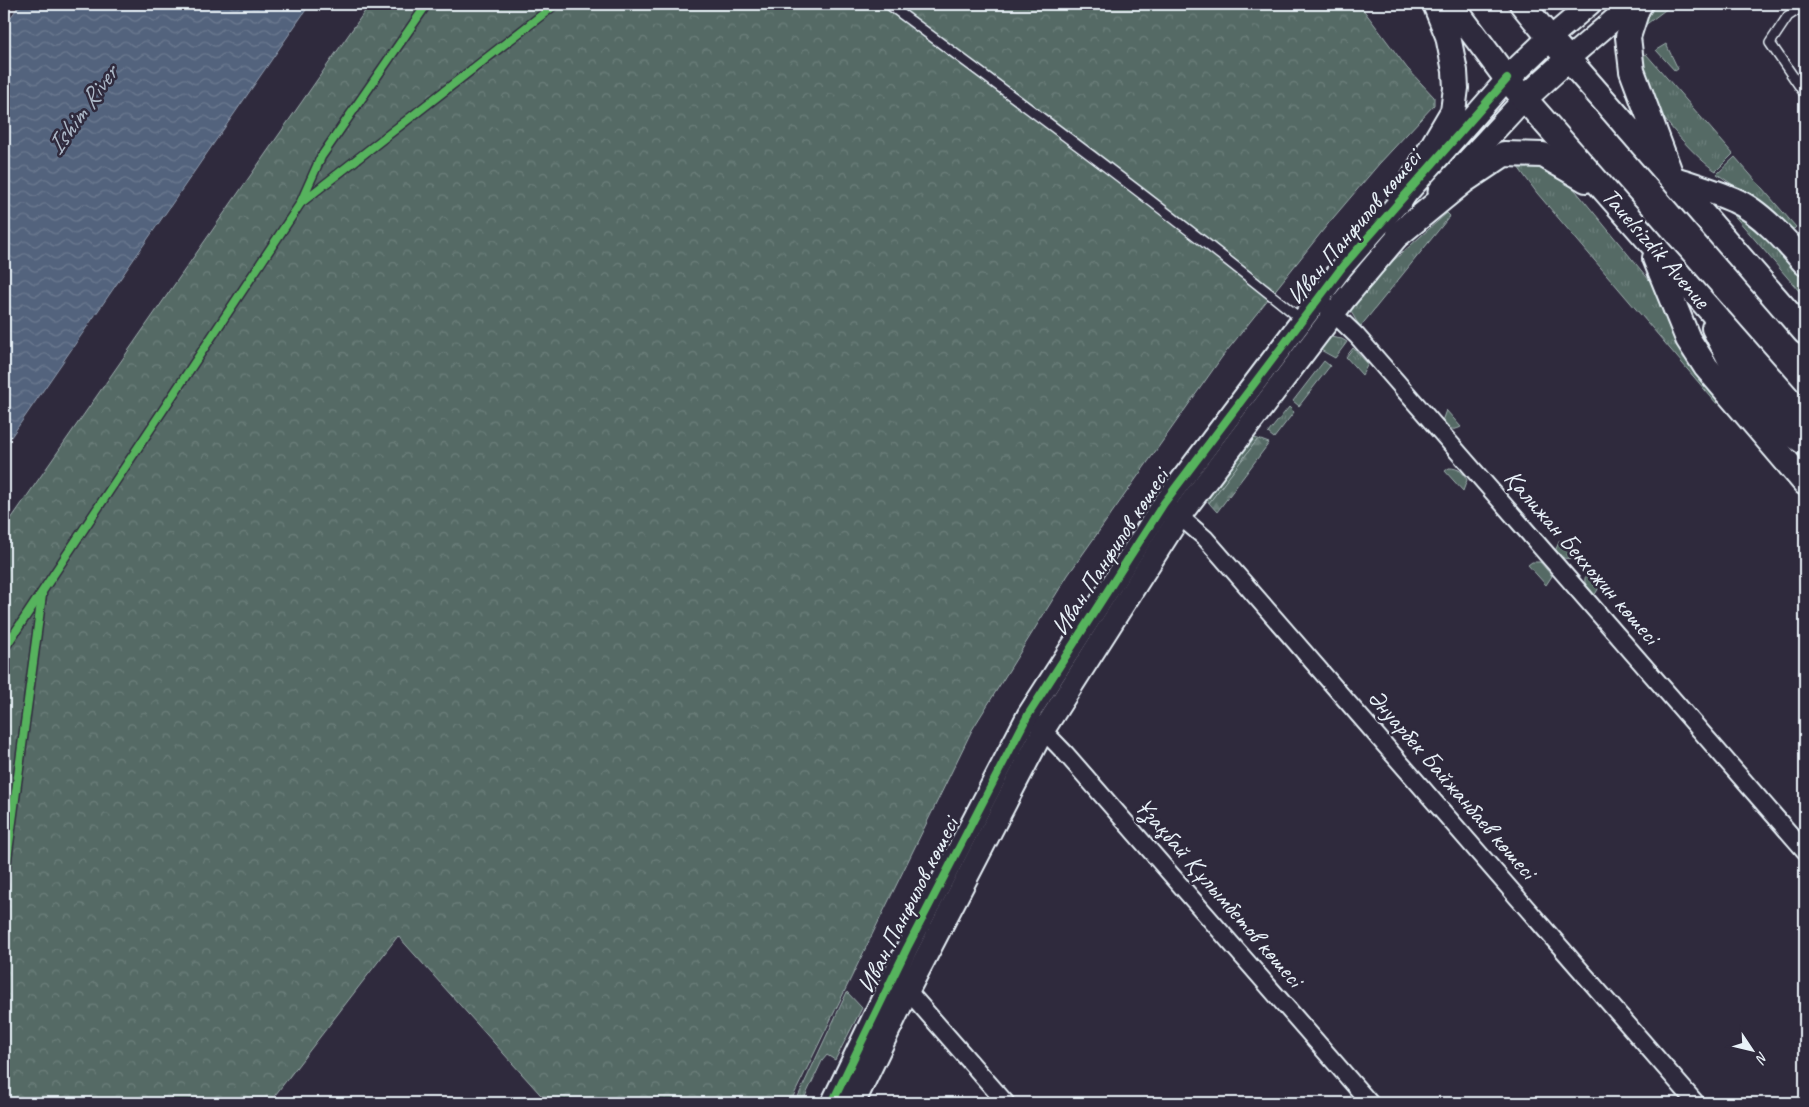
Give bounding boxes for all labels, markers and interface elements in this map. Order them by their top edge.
water label: Ishim River [39,56,127,161]
street label: Иван Панфилов көшесі [1280,140,1430,311]
street label: Tauelsizdik Avenue [1595,181,1718,316]
street label: Иван Панфилов көшесі [1044,460,1178,642]
street label: Қалижан Бекхожин көшесі [1497,463,1669,654]
street label: Әнуарбек Байжанбаев көшесі [1360,682,1546,888]
street label: Ұзақбай Құлымбетов көшесі [1127,790,1313,997]
street label: Иван Панфилов көшесі [850,809,968,998]
north arrow [1726,1024,1776,1074]
text: N [1751,1049,1772,1068]

